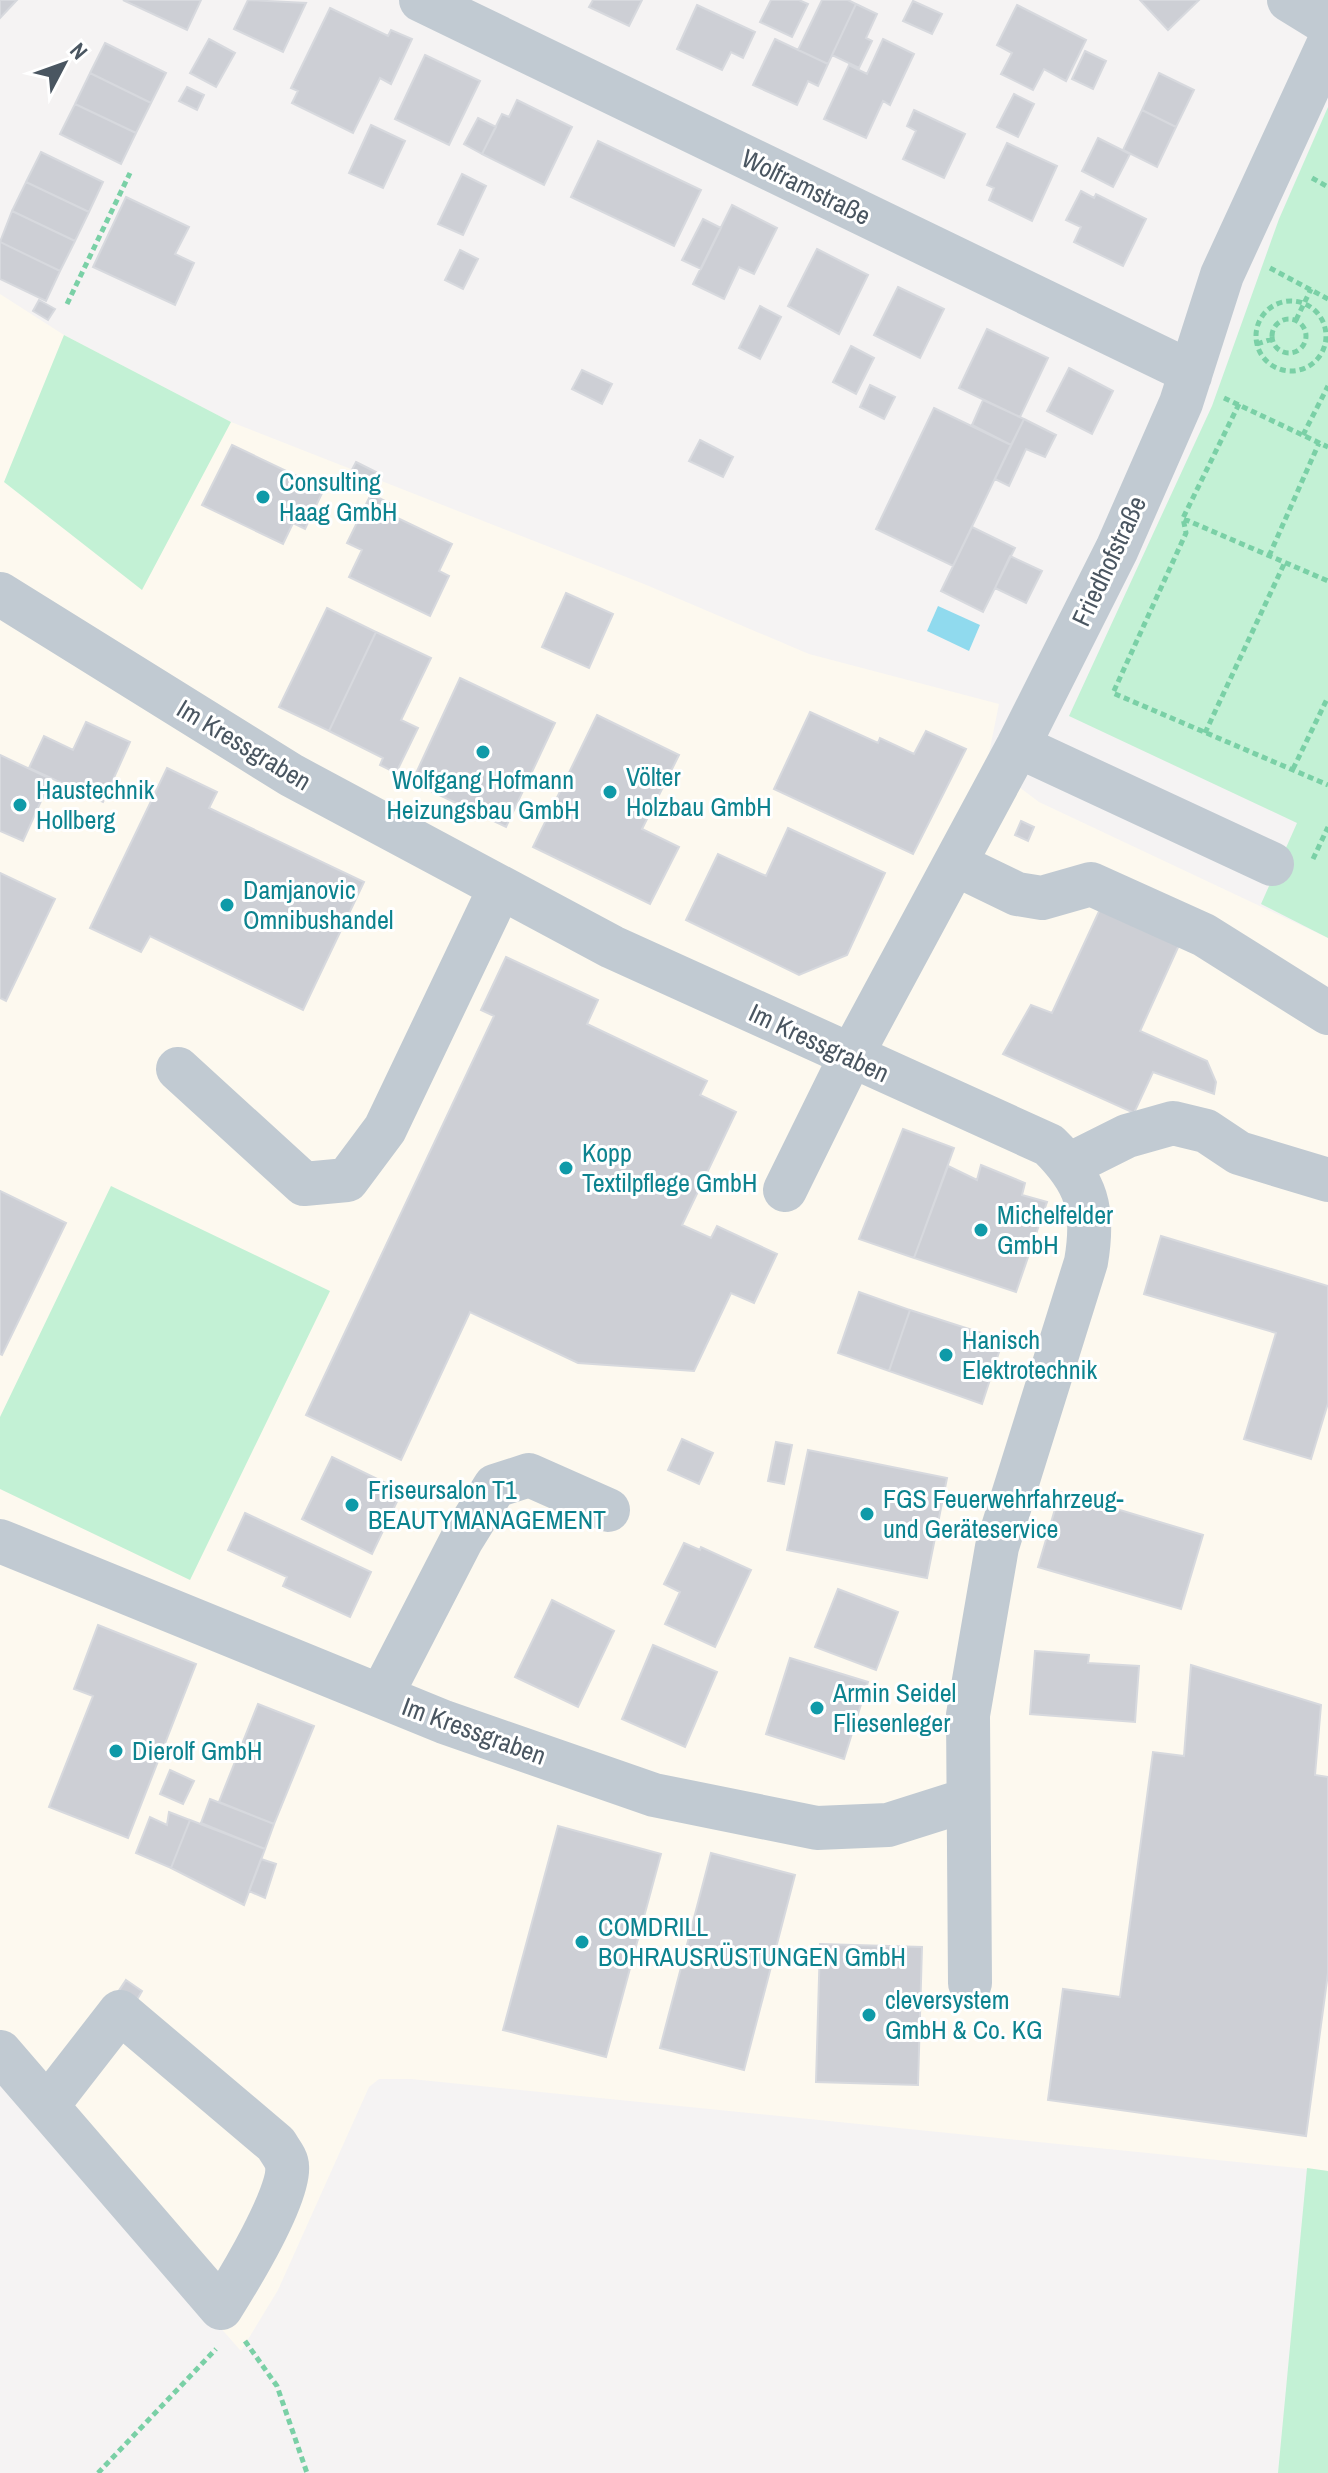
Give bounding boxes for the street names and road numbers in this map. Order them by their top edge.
street label: Wolframstraße [736,140,877,233]
street label: Friedhofstraße [1063,490,1154,632]
street label: Im Kressgraben [171,691,318,798]
street label: Im Kressgraben [744,995,895,1090]
street label: Im Kressgraben [397,1688,551,1773]

